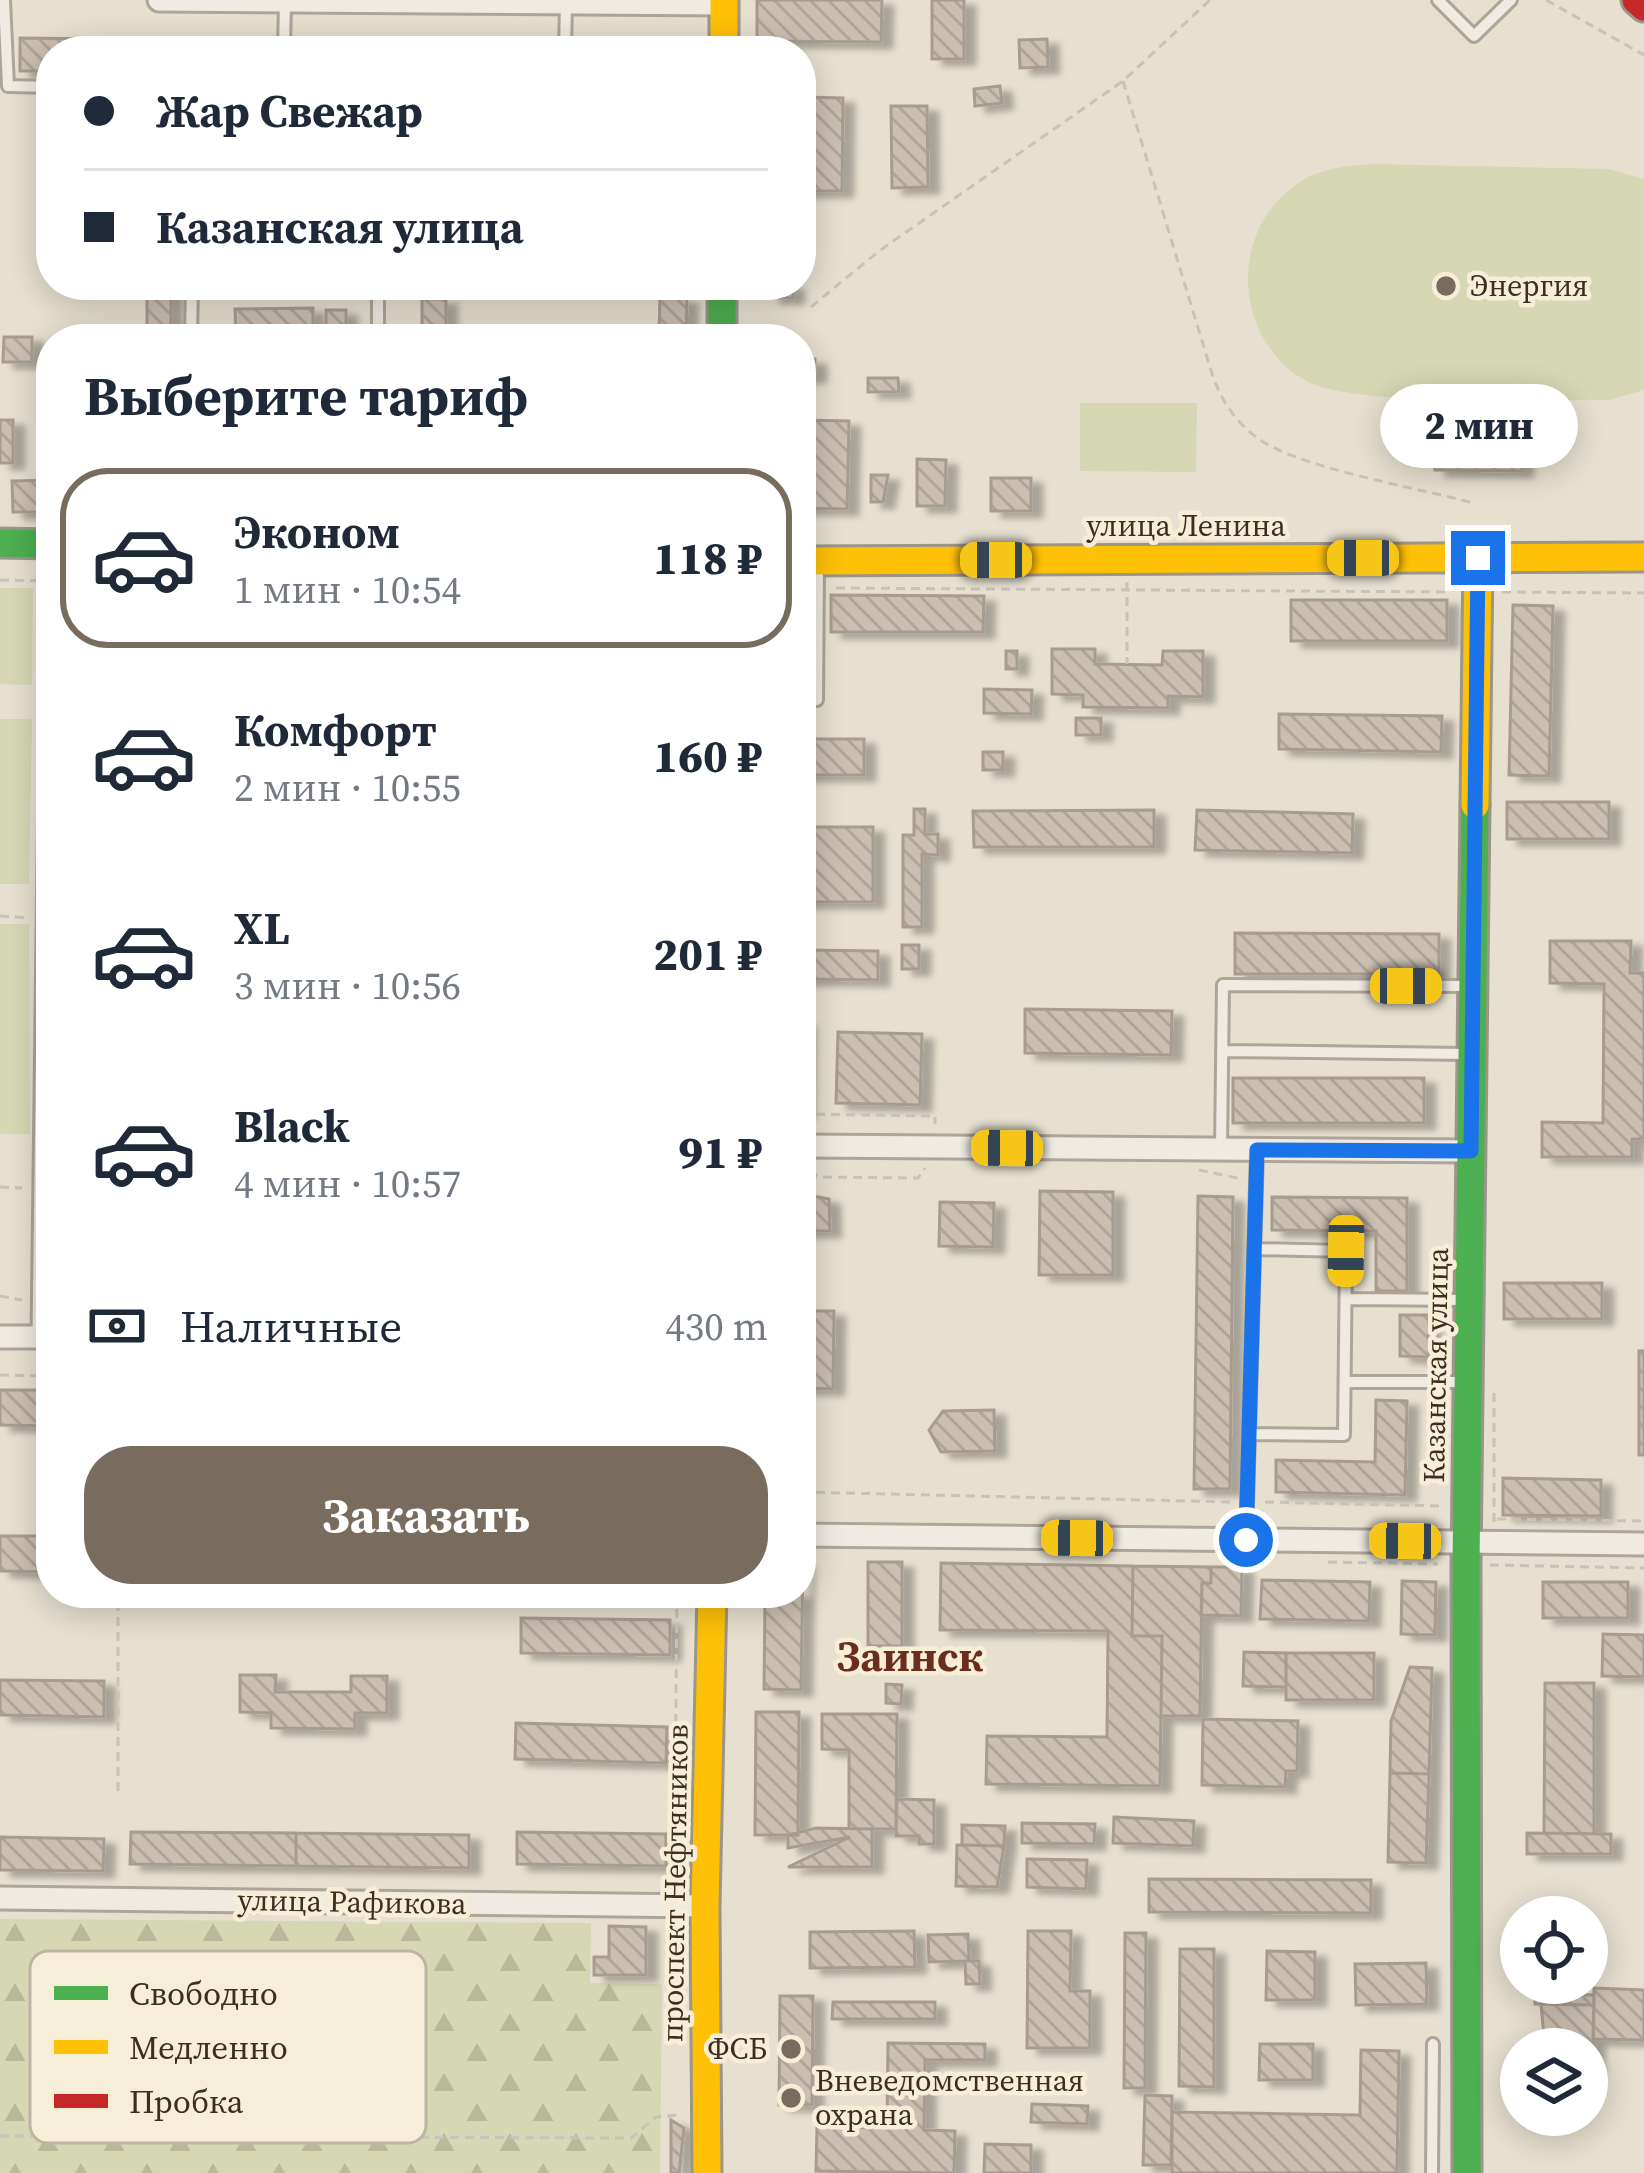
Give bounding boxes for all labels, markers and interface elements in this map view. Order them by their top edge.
text: Жар Свежар [156,80,423,142]
text: Казанская улица [156,196,524,258]
place label: Энергия [1470,265,1588,306]
marker: Энергия [1433,273,1459,299]
text: Выберите тариф [84,359,528,433]
callout: 2 мин [1379,384,1577,468]
text: 2 мин [1424,399,1534,452]
text: Эконом [234,501,400,563]
icon: car [90,504,198,612]
street label: улица Ленина [1086,505,1286,546]
text: 118 ₽ [653,527,762,589]
route end [1451,531,1505,585]
car [1327,540,1399,576]
car [960,542,1032,578]
text: 1 мин · 10:54 [234,563,461,616]
text: Комфорт [234,699,437,761]
icon: car [90,702,198,810]
text: 160 ₽ [653,725,762,787]
text: 2 мин · 10:55 [234,761,461,814]
text: XL [234,897,290,959]
icon: car [90,900,198,1008]
text: 201 ₽ [653,923,762,985]
text: 3 мин · 10:56 [234,959,461,1012]
car [1370,968,1442,1004]
text: Black [234,1095,350,1157]
icon: car [90,1098,198,1206]
text: 91 ₽ [678,1121,762,1183]
car [971,1129,1043,1167]
text: 4 мин · 10:57 [234,1157,461,1210]
car [1327,1215,1365,1287]
street label: Казанская улица [1413,1246,1458,1483]
icon: cash [84,1293,150,1359]
text: Наличные [180,1295,402,1357]
text: 430 m [665,1300,768,1353]
button: Заказать [84,1446,768,1584]
route start [1219,1513,1273,1567]
car [1041,1519,1113,1557]
car [1369,1522,1441,1560]
district label: Заинск [837,1627,984,1685]
street label: проспект Нефтяников [651,1724,698,2042]
street label: улица Рафикова [237,1879,468,1924]
map controls [1500,1896,1608,2136]
button: locate [1500,1896,1608,2004]
legend [30,1951,426,2143]
text: Свободно [129,1971,278,2016]
text: Медленно [129,2025,288,2070]
place label: ФСБ [708,2028,767,2069]
button: layers [1500,2028,1608,2136]
marker: ФСБ [778,2036,804,2062]
place label: Вневедомственная охрана [815,2060,1084,2135]
text: Пробка [129,2079,244,2124]
marker: Вневедомственная охрана [778,2085,804,2111]

